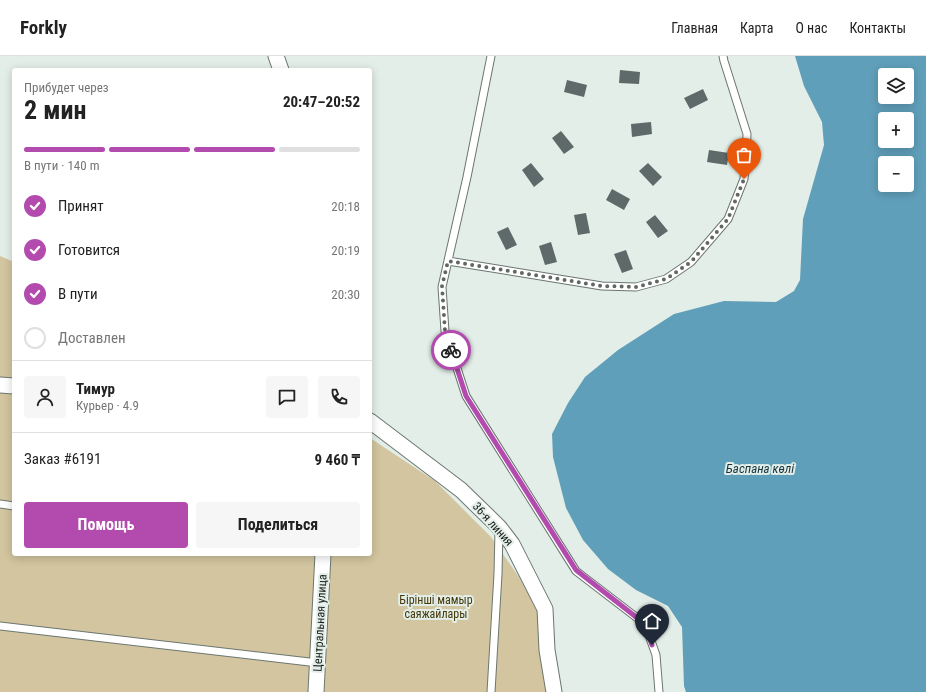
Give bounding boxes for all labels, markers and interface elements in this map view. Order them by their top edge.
text: Forkly [20,16,67,39]
text: Главная [671,20,718,36]
text: Карта [740,20,773,36]
text: О нас [795,20,827,36]
text: Контакты [849,20,906,36]
map controls [878,68,914,192]
button: layers [878,68,914,104]
text: Прибудет через [24,80,109,95]
text: 20:47–20:52 [283,93,360,111]
text: 2 мин [24,95,86,125]
button: + [878,112,914,148]
pin [727,138,761,179]
icon: bag [733,144,755,166]
button: − [878,156,914,192]
text: В пути · 140 m [24,158,99,173]
icon: check [24,195,46,217]
text: Принят [58,197,104,215]
text: 20:18 [331,199,360,214]
icon: check [24,239,46,261]
text: Готовится [58,241,120,259]
text: 20:19 [331,243,360,258]
icon: check [24,283,46,305]
text: В пути [58,285,98,303]
text: 20:30 [331,287,360,302]
text: Доставлен [58,329,126,347]
courier [431,330,471,370]
icon: bike [440,339,462,361]
button: person [24,376,66,418]
button: chat [266,376,308,418]
button: phone [318,376,360,418]
text: Тимур [76,380,115,398]
text: Курьер · 4.9 [76,398,139,413]
text: Заказ #6191 [24,450,101,468]
text: 9 460 ₸ [315,451,360,469]
water label: Баспана көлі [726,461,794,476]
street label: 36-я линия [470,499,516,549]
button: Помощь [24,502,188,548]
button: Поделиться [196,502,360,548]
street label: Центральная улица [310,574,330,672]
park label: Бірінші мамыр саяжайлары [399,593,473,621]
pin [635,604,669,645]
icon: home [641,610,663,632]

